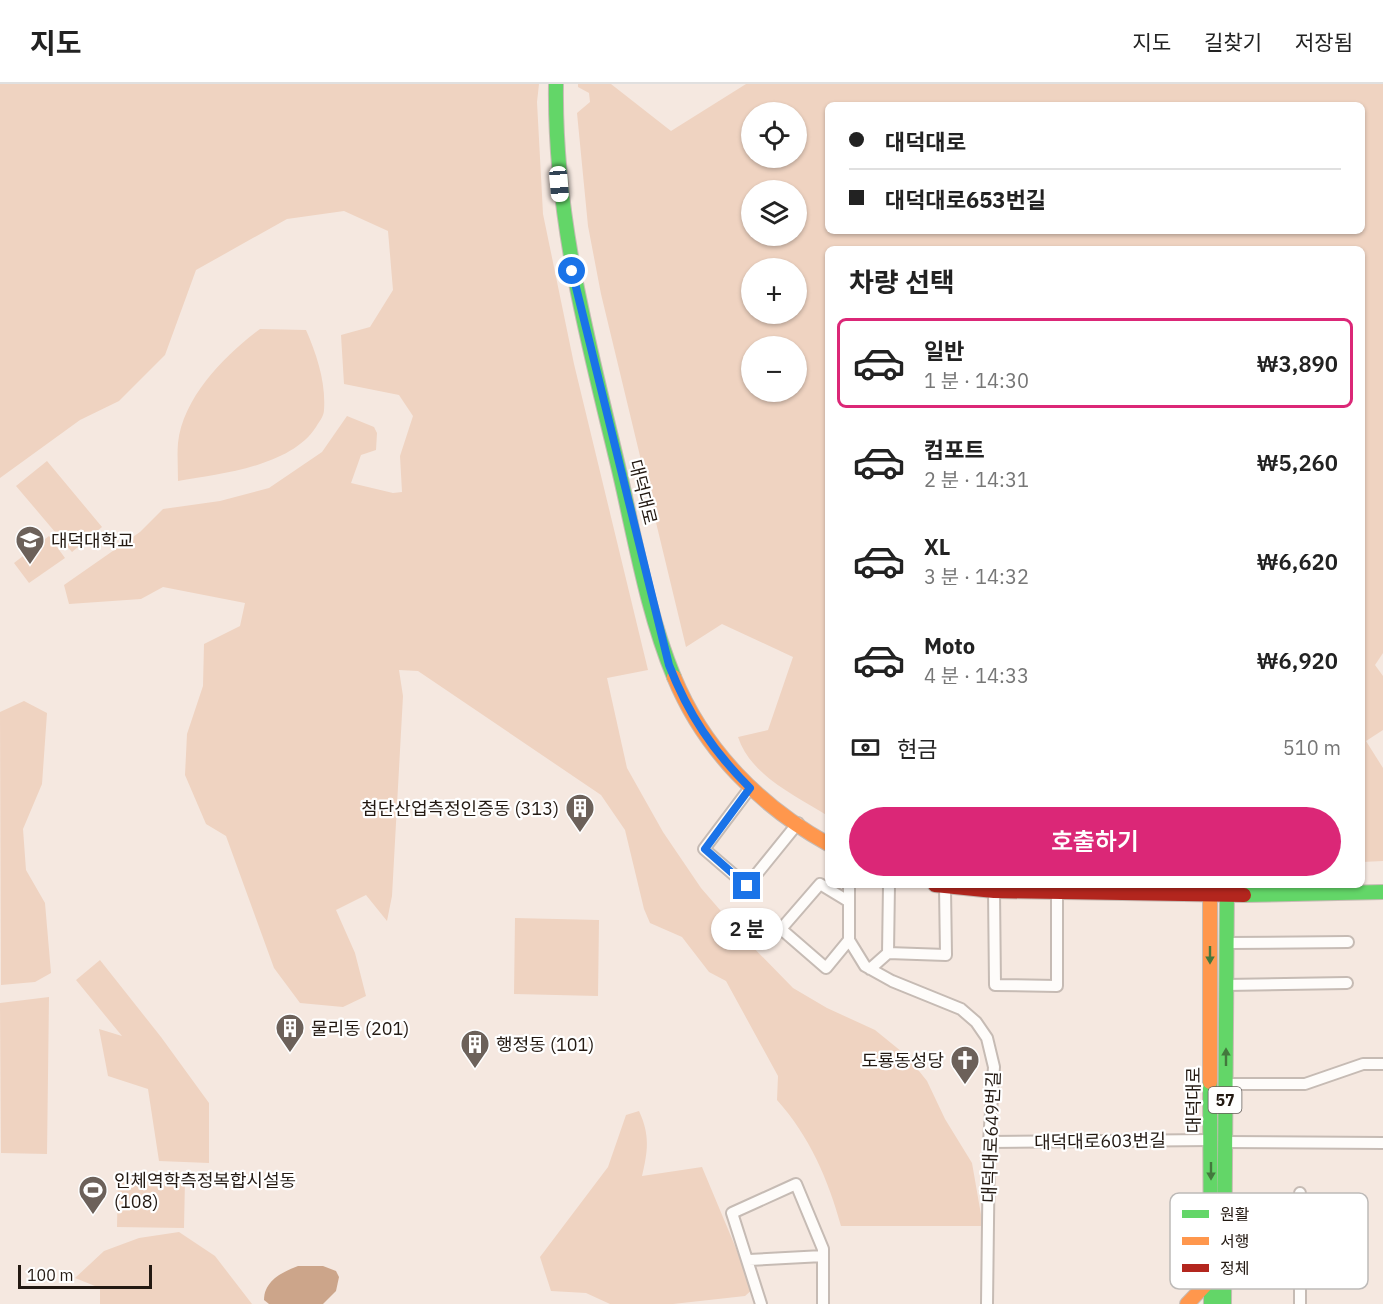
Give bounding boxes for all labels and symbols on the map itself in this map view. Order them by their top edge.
car [548,165,570,203]
route start [558,257,585,284]
street label: 대덕대로 [624,457,662,527]
school or university icon: 대덕대학교 [14,524,46,566]
place label: 대덕대학교 [51,529,134,552]
building icon: 첨단산업측정인증동 (313) [564,792,596,834]
place label: 첨단산업측정인증동 (313) [361,797,559,820]
route end [733,872,760,899]
callout: 2 분 [711,907,783,949]
one-way arrow [1205,945,1215,964]
building icon: 물리동 (201) [274,1012,306,1054]
place label: 물리동 (201) [311,1017,409,1040]
building icon: 행정동 (101) [459,1028,491,1070]
place label: 행정동 (101) [496,1033,594,1056]
church icon: 도룡동성당 [949,1044,981,1086]
one-way arrow [1221,1047,1231,1066]
place label: 도룡동성당 [861,1049,944,1072]
street label: 대덕대로 [1182,1067,1205,1133]
street label: 대덕대로649번길 [977,1071,1005,1203]
road number: 57 [1208,1087,1242,1113]
street label: 대덕대로603번길 [1034,1128,1166,1154]
one-way arrow [1206,1161,1216,1180]
place label: 인체역학측정복합시설동 (108) [114,1169,296,1213]
sports icon: 인체역학측정복합시설동 (108) [77,1174,109,1216]
legend [1170,1193,1368,1289]
text: 원활 [1220,1204,1250,1224]
text: 서행 [1220,1231,1249,1251]
text: 정체 [1220,1258,1249,1278]
scale bar [18,1262,152,1290]

